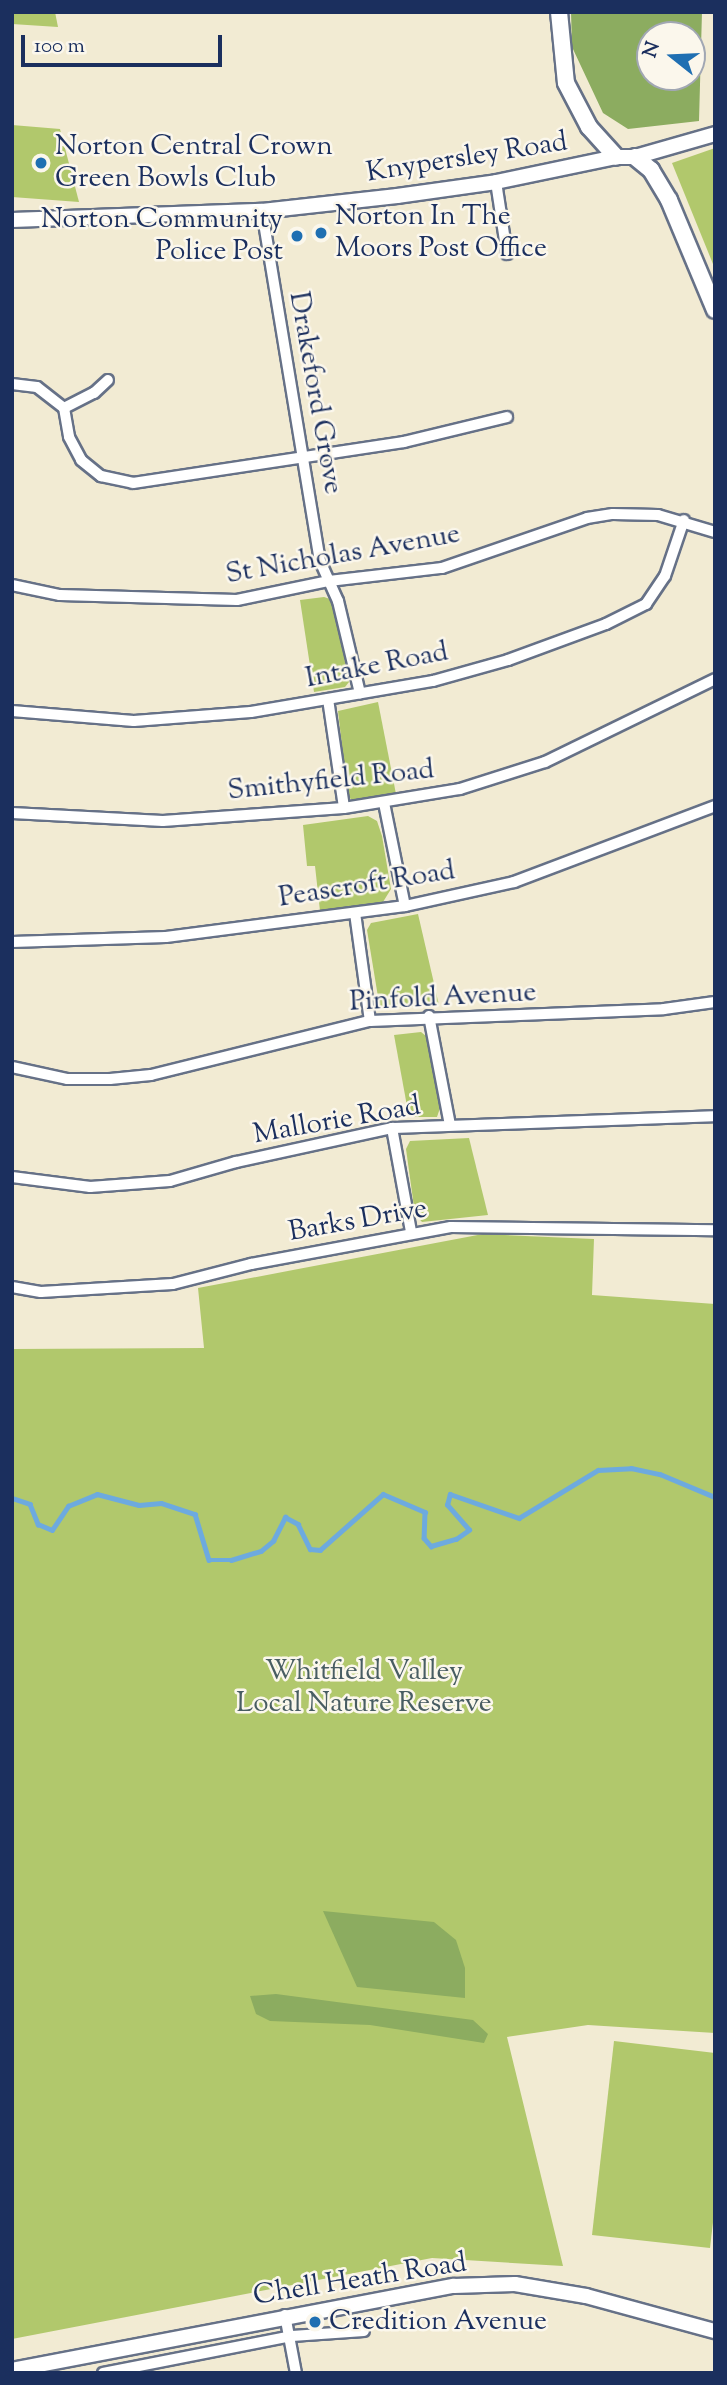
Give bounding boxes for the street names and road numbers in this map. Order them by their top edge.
street label: Knypersley Road [364,126,570,190]
street label: Drakeford Grove [281,289,349,497]
street label: St Nicholas Avenue [223,518,463,592]
street label: Intake Road [303,636,451,696]
street label: Smithyfield Road [226,753,436,809]
street label: Peascroft Road [276,854,458,916]
street label: Pinfold Avenue [349,976,537,1020]
street label: Mallorie Road [251,1090,423,1152]
street label: Barks Drive [286,1192,430,1250]
street label: Chell Heath Road [251,2247,469,2313]

